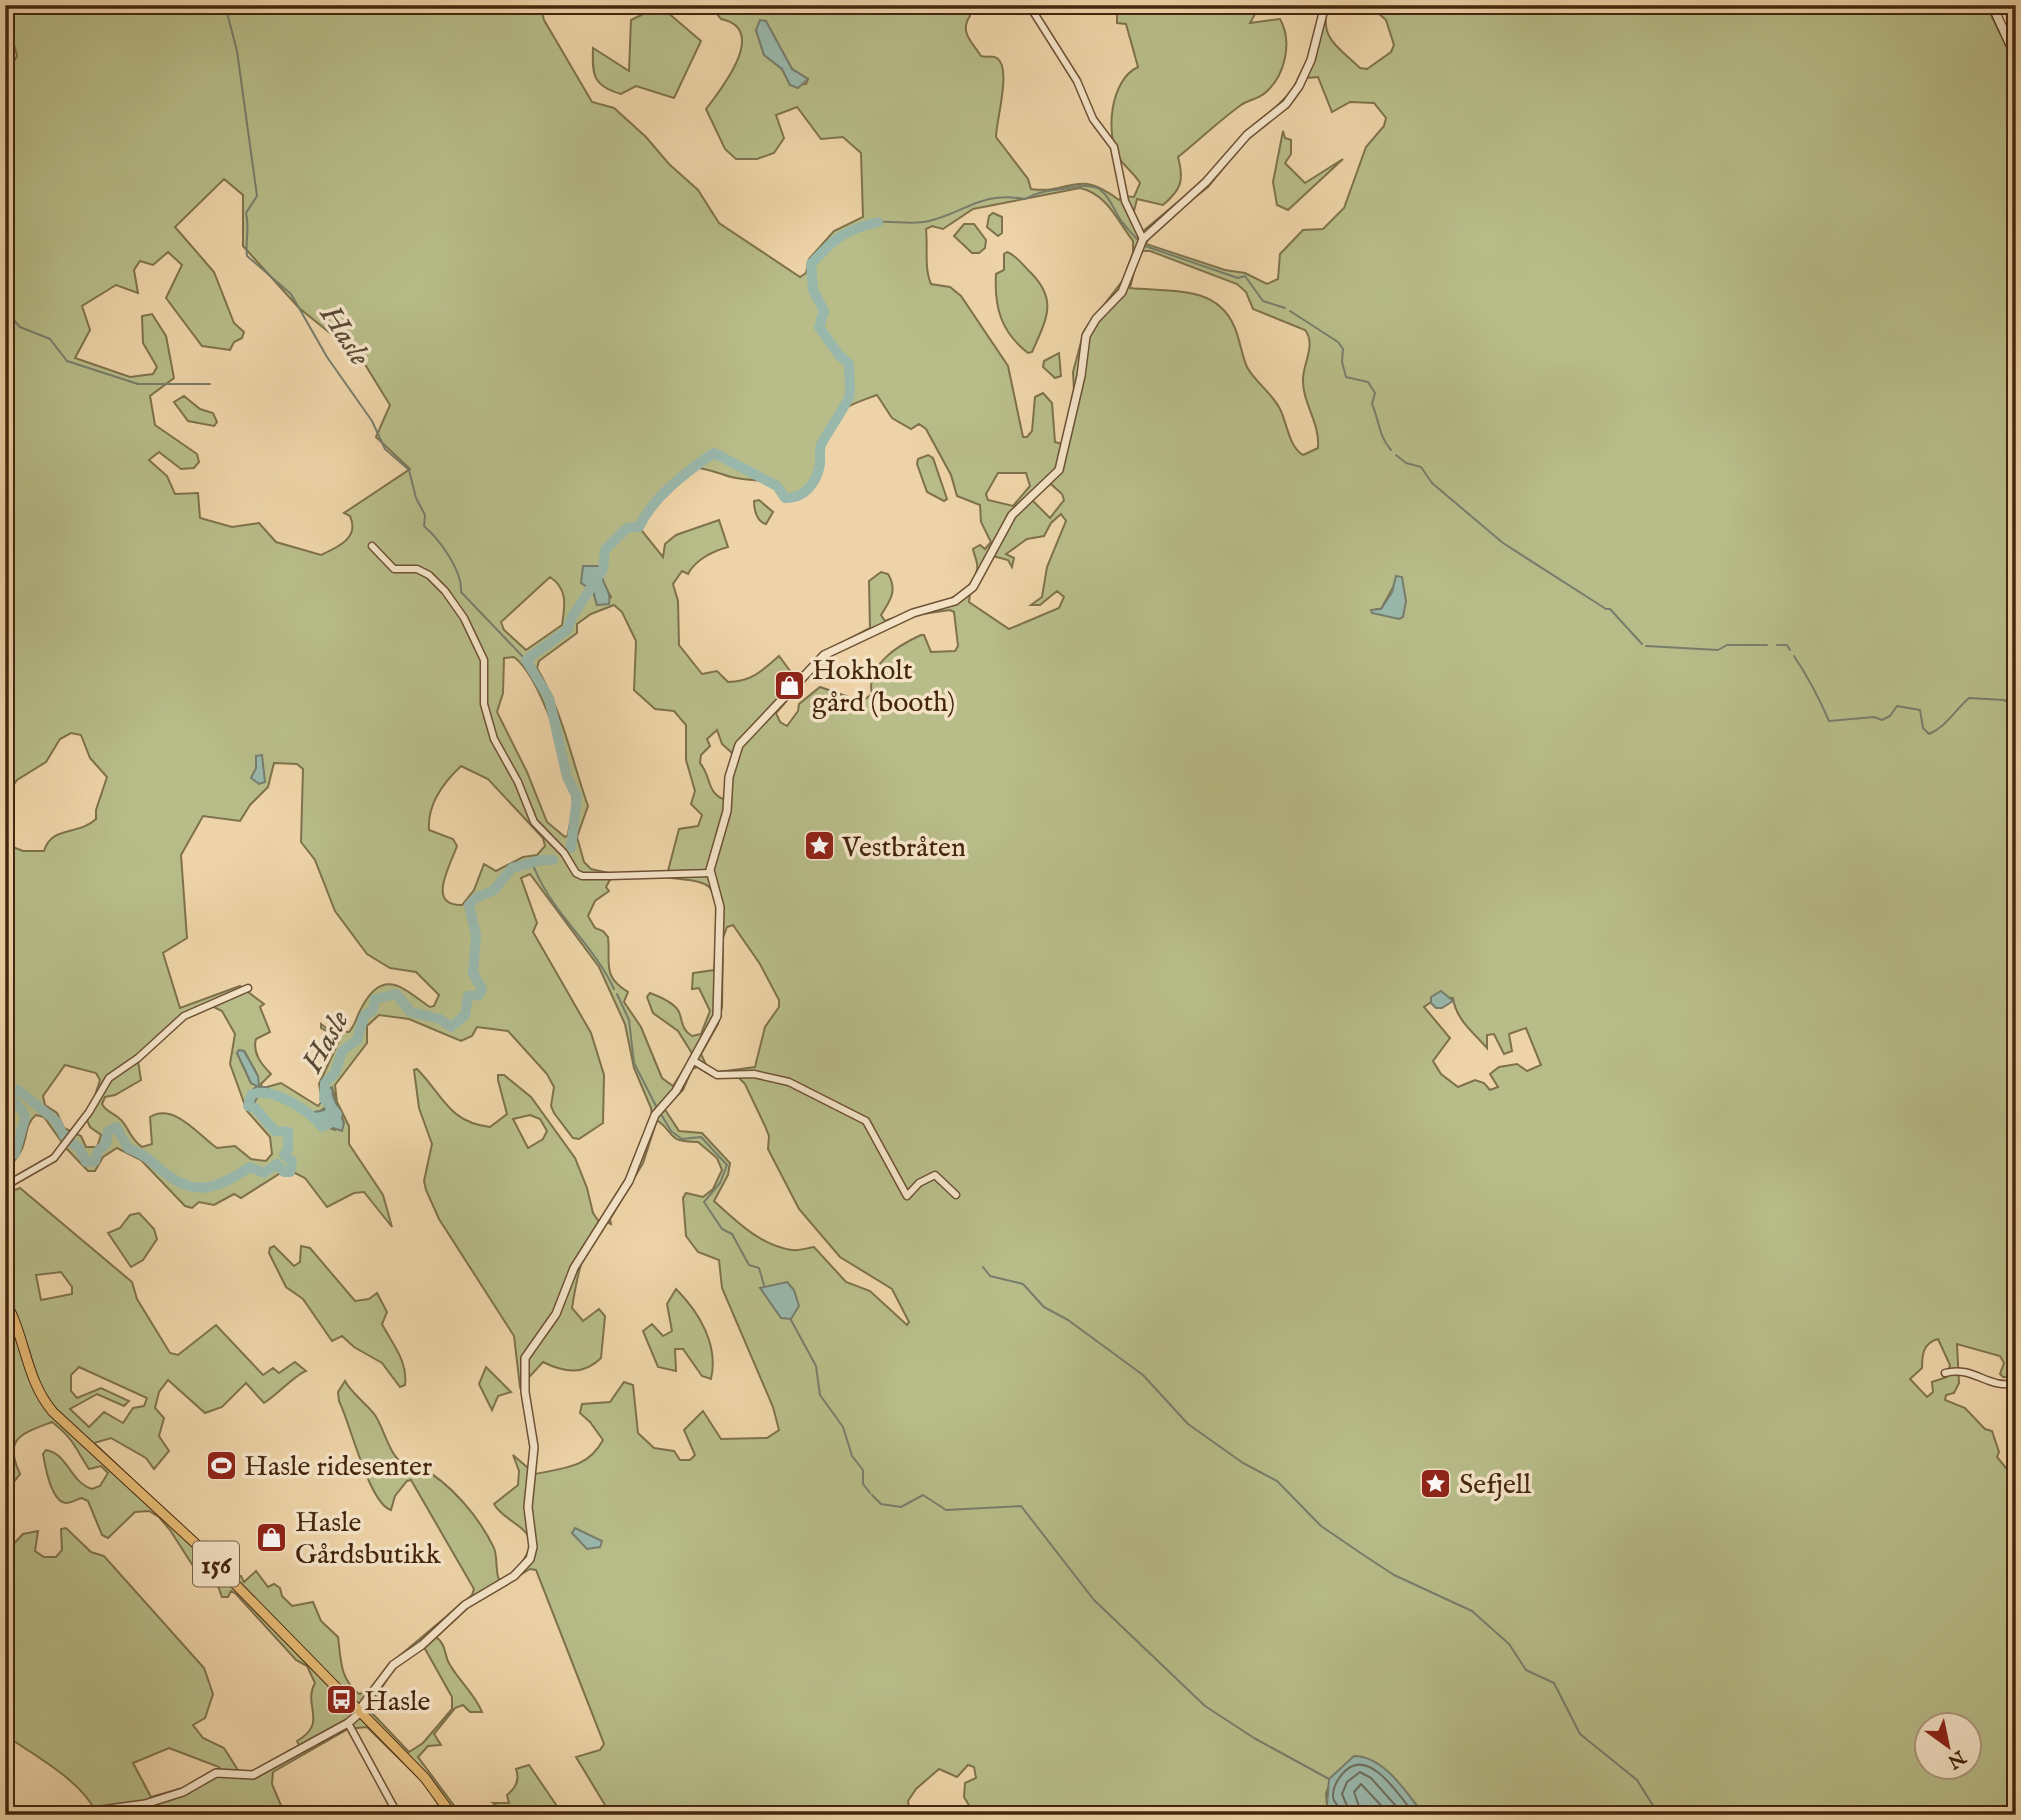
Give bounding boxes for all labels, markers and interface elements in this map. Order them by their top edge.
water label: Hasle [310,298,378,374]
place label: Hokholt gård (booth) [812,654,955,721]
shop icon: Hokholt gård (booth) [772,668,806,702]
place icon: Vestbråten [802,829,836,863]
place label: Vestbråten [841,831,966,866]
water label: Hasle [294,1004,359,1080]
sports icon: Hasle ridesenter [204,1448,238,1482]
place label: Hasle ridesenter [244,1450,432,1485]
place icon: Sefjell [1419,1466,1453,1500]
place label: Sefjell [1459,1468,1532,1503]
place label: Hasle Gårdsbutikk [295,1506,442,1573]
shop icon: Hasle Gårdsbutikk [255,1520,289,1554]
road number: 156 [193,1541,239,1586]
bus stop icon: Hasle [324,1683,358,1717]
place label: Hasle [364,1685,431,1720]
north arrow [1912,1712,1982,1782]
text: N [1942,1743,1970,1773]

